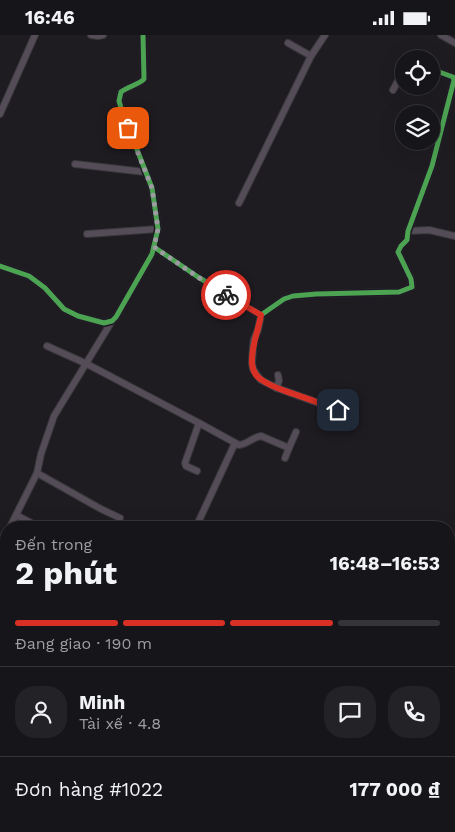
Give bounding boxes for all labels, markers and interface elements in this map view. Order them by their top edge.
text: 16:46 [25,6,75,29]
map controls [395,50,440,150]
button: locate [395,50,440,95]
button: layers [395,105,440,150]
pin [107,107,149,149]
icon: bag [114,114,142,142]
courier [201,270,251,320]
icon: bike [212,281,240,309]
pin [317,389,359,431]
icon: home [324,396,352,424]
text: Đến trong [15,535,92,554]
text: 16:48–16:53 [330,552,440,575]
text: 2 phút [15,554,117,592]
text: Đang giao · 190 m [15,634,152,653]
button: person [15,686,67,738]
button: chat [324,686,376,738]
button: phone [388,686,440,738]
text: Minh [79,691,125,714]
text: Tài xế · 4.8 [79,714,161,733]
text: Đơn hàng #1022 [15,778,163,801]
text: 177 000 ₫ [350,778,440,801]

